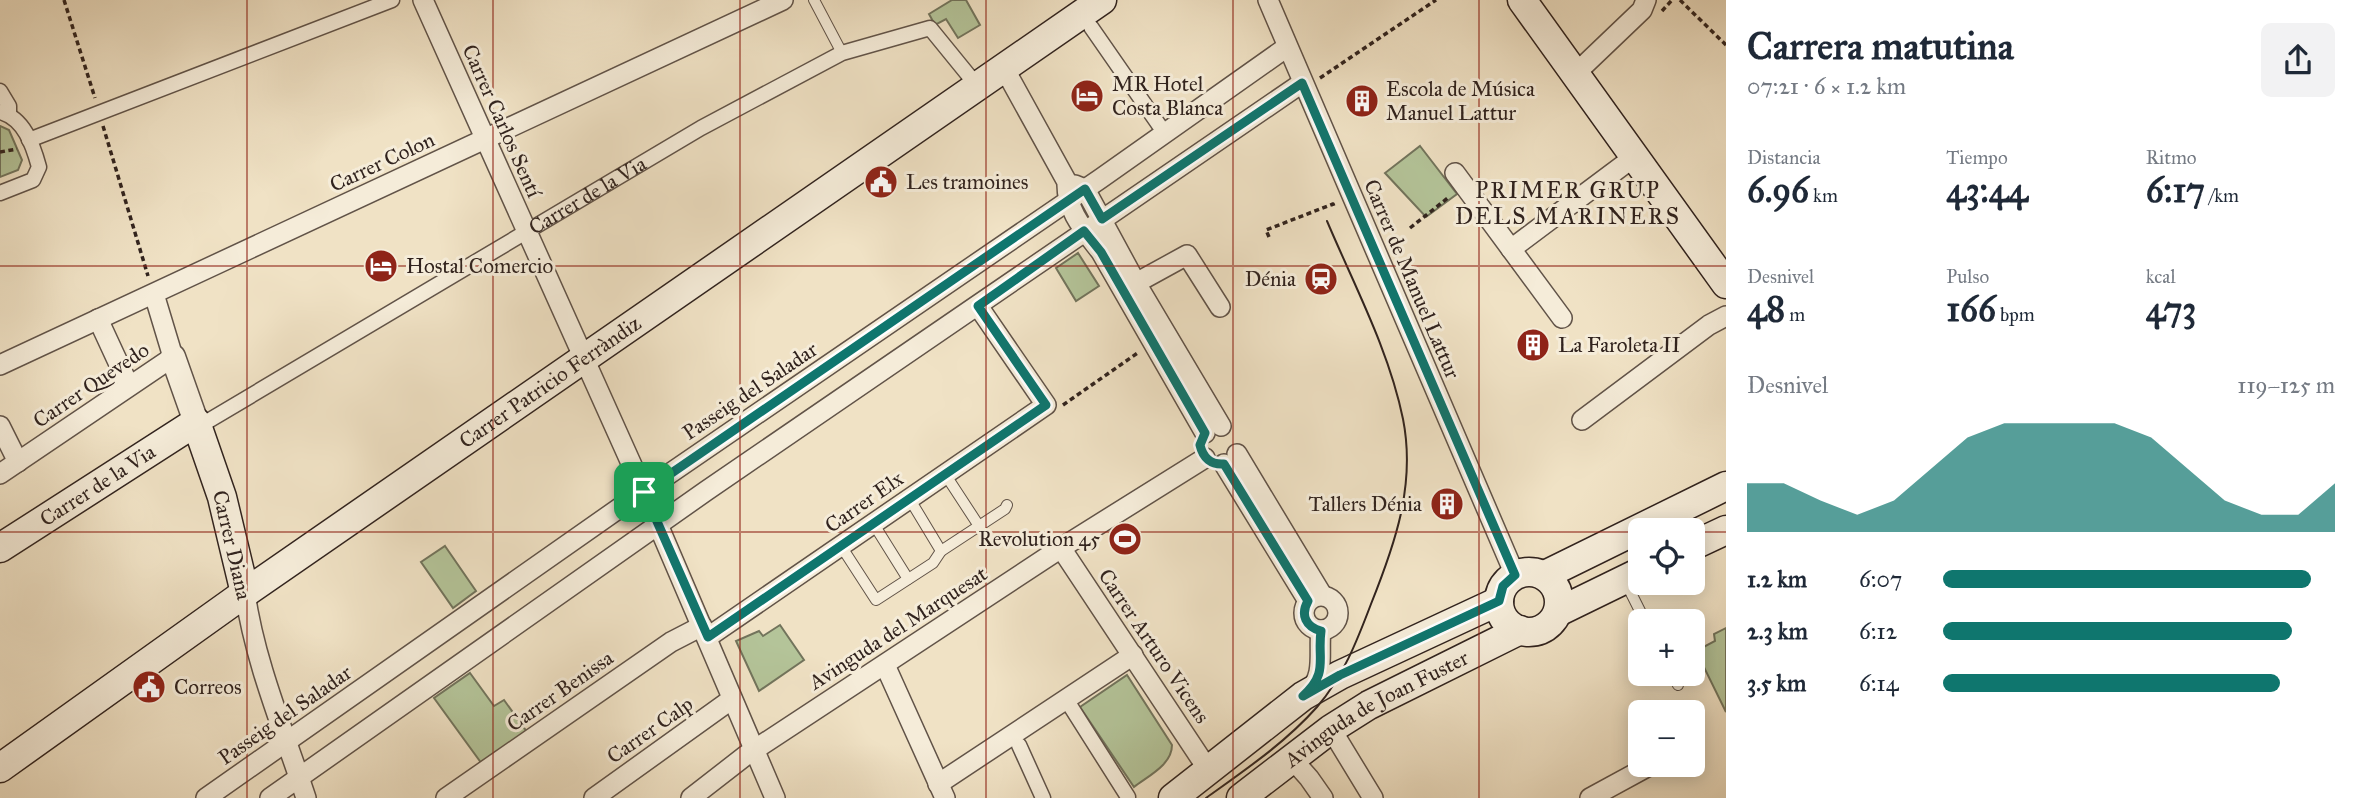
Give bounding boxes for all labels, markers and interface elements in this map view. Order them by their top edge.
text: Carrera matutina [1747,23,2014,69]
button: share [2261,23,2335,97]
street label: Carrer Carlos Sentí [457,40,548,203]
place label: MR Hotel Costa Blanca [1112,71,1223,121]
text: 07:21 · 6 × 1.2 km [1747,72,1906,100]
place label: Escola de Música Manuel Lattur [1386,76,1535,126]
hotel icon: MR Hotel Costa Blanca [1068,77,1106,115]
building icon: Escola de Música Manuel Lattur [1343,82,1381,120]
street label: Carrer Colon [325,126,439,198]
text: Distancia [1747,146,1820,169]
text: Tiempo [1946,146,2008,169]
text: Ritmo [2146,146,2197,169]
street label: Carrer de la Via [524,151,651,240]
public building icon: Les tramoines [862,163,900,201]
place label: Les tramoines [906,169,1028,195]
text: 6.96 [1747,169,1809,212]
text: 43:44 [1946,169,2028,212]
text: 6:17 [2146,169,2205,212]
street label: Carrer de Manuel Lattur [1358,175,1466,383]
district label: PRIMER GRUP DELS MARINERS [1455,176,1681,230]
text: km [1809,184,1838,207]
text: /km [2205,184,2239,207]
hotel icon: Hostal Comercio [362,247,400,285]
place label: Hostal Comercio [406,253,553,279]
station icon: Dénia [1302,260,1340,298]
text: Desnivel [1747,265,1814,288]
text: Pulso [1946,265,1989,288]
text: kcal [2146,265,2176,288]
place label: Dénia [1245,266,1296,292]
text: 48 [1747,288,1785,331]
text: 166 [1946,288,1996,331]
text: 473 [2146,288,2196,331]
text: m [1785,303,1805,326]
text: bpm [1996,303,2035,326]
street label: Carrer Patricio Ferràndiz [454,310,646,454]
building icon: La Faroleta II [1514,326,1552,364]
place label: La Faroleta II [1558,332,1681,358]
street label: Carrer Quevedo [28,336,154,433]
street label: Passeig del Saladar [678,336,822,446]
text: Desnivel [1747,371,1828,399]
text: 119–125 m [2237,371,2335,399]
street label: Carrer de la Via [35,439,160,532]
pin [614,462,674,522]
street label: Carrer Elx [820,465,909,538]
icon: arrive [625,473,663,511]
building icon: Tallers Dénia [1428,485,1466,523]
street label: Carrer Diana [207,488,257,602]
place label: Tallers Dénia [1309,491,1422,517]
map controls [1628,518,1705,777]
button: locate [1628,518,1705,595]
sports icon: Revolution 45 [1106,520,1144,558]
place label: Revolution 45 [978,526,1100,552]
street label: Avinguda del Marquesat [803,560,993,696]
street label: Carrer Arturo Vicens [1093,564,1215,728]
text: 1.2 km [1747,565,1807,593]
text: 6:07 [1859,565,1902,593]
button: + [1628,609,1705,686]
text: 2.3 km [1747,617,1808,645]
text: 6:12 [1859,617,1897,645]
street label: Carrer Benissa [502,645,618,737]
street label: Avinguda de Joan Fuster [1278,645,1473,774]
street label: Passeig del Saladar [213,659,357,771]
public building icon: Correos [130,668,168,706]
text: 3.5 km [1747,669,1806,697]
text: 6:14 [1859,669,1899,697]
place label: Correos [174,674,242,700]
street label: Carrer Calp [602,691,698,769]
button: − [1628,700,1705,777]

